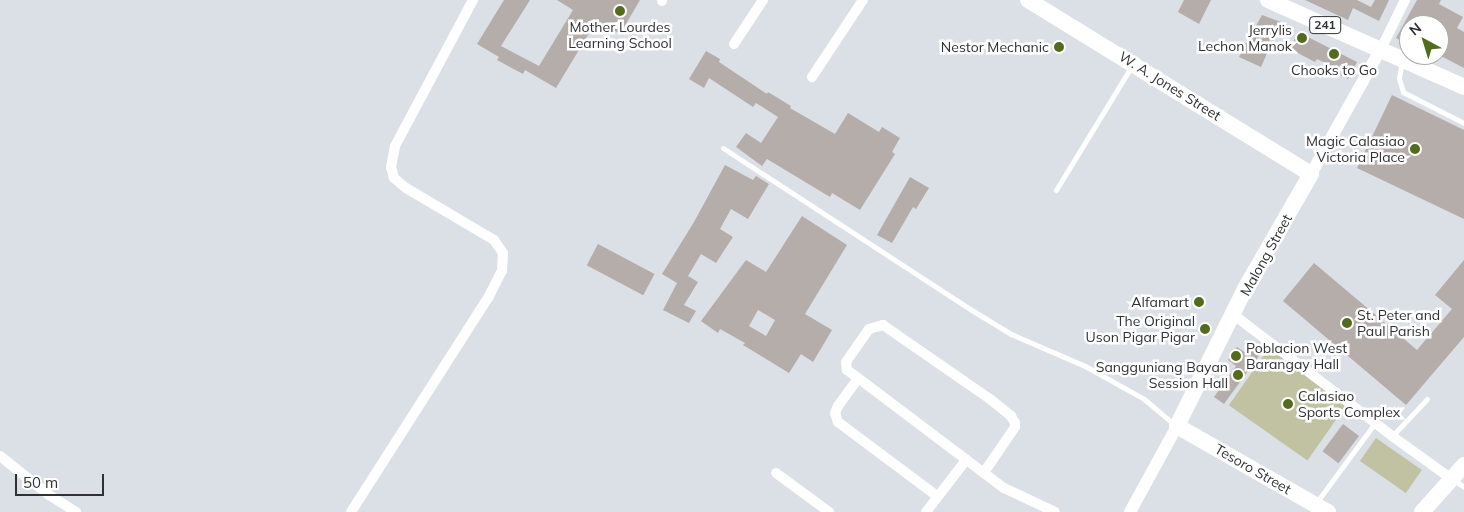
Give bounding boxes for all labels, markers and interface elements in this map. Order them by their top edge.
marker: Mother Lourdes Learning School [614,5,626,17]
north arrow [1399,15,1449,65]
road number: 241 [1309,16,1341,34]
place label: Mother Lourdes Learning School [568,19,672,52]
text: N [1405,19,1425,39]
place label: Jerrylis Lechon Manok [1198,22,1292,54]
marker: Jerrylis Lechon Manok [1296,32,1308,44]
place label: Nestor Mechanic [941,39,1049,55]
marker: Nestor Mechanic [1053,41,1065,53]
street label: W. A. Jones Street [1116,48,1224,124]
marker: Chooks to Go [1328,48,1340,60]
place label: Chooks to Go [1291,62,1377,78]
place label: Magic Calasiao Victoria Place [1306,133,1405,166]
marker: Magic Calasiao Victoria Place [1409,143,1421,155]
street label: Malong Street [1237,211,1295,299]
place label: Alfamart [1131,294,1189,310]
marker: Alfamart [1193,296,1205,308]
place label: St. Peter and Paul Parish [1357,307,1440,340]
place label: The Original Uson Pigar Pigar [1086,313,1195,346]
marker: St. Peter and Paul Parish [1341,317,1353,329]
marker: The Original Uson Pigar Pigar [1199,323,1211,335]
place label: Poblacion West Barangay Hall [1246,340,1347,372]
marker: Poblacion West Barangay Hall [1230,350,1242,362]
place label: Sangguniang Bayan Session Hall [1096,359,1228,392]
marker: Sangguniang Bayan Session Hall [1232,369,1244,381]
place label: Calasiao Sports Complex [1298,388,1400,421]
marker: Calasiao Sports Complex [1282,398,1294,410]
street label: Tesoro Street [1212,440,1294,498]
scale bar [18,464,106,496]
text: 50 m [23,473,58,492]

